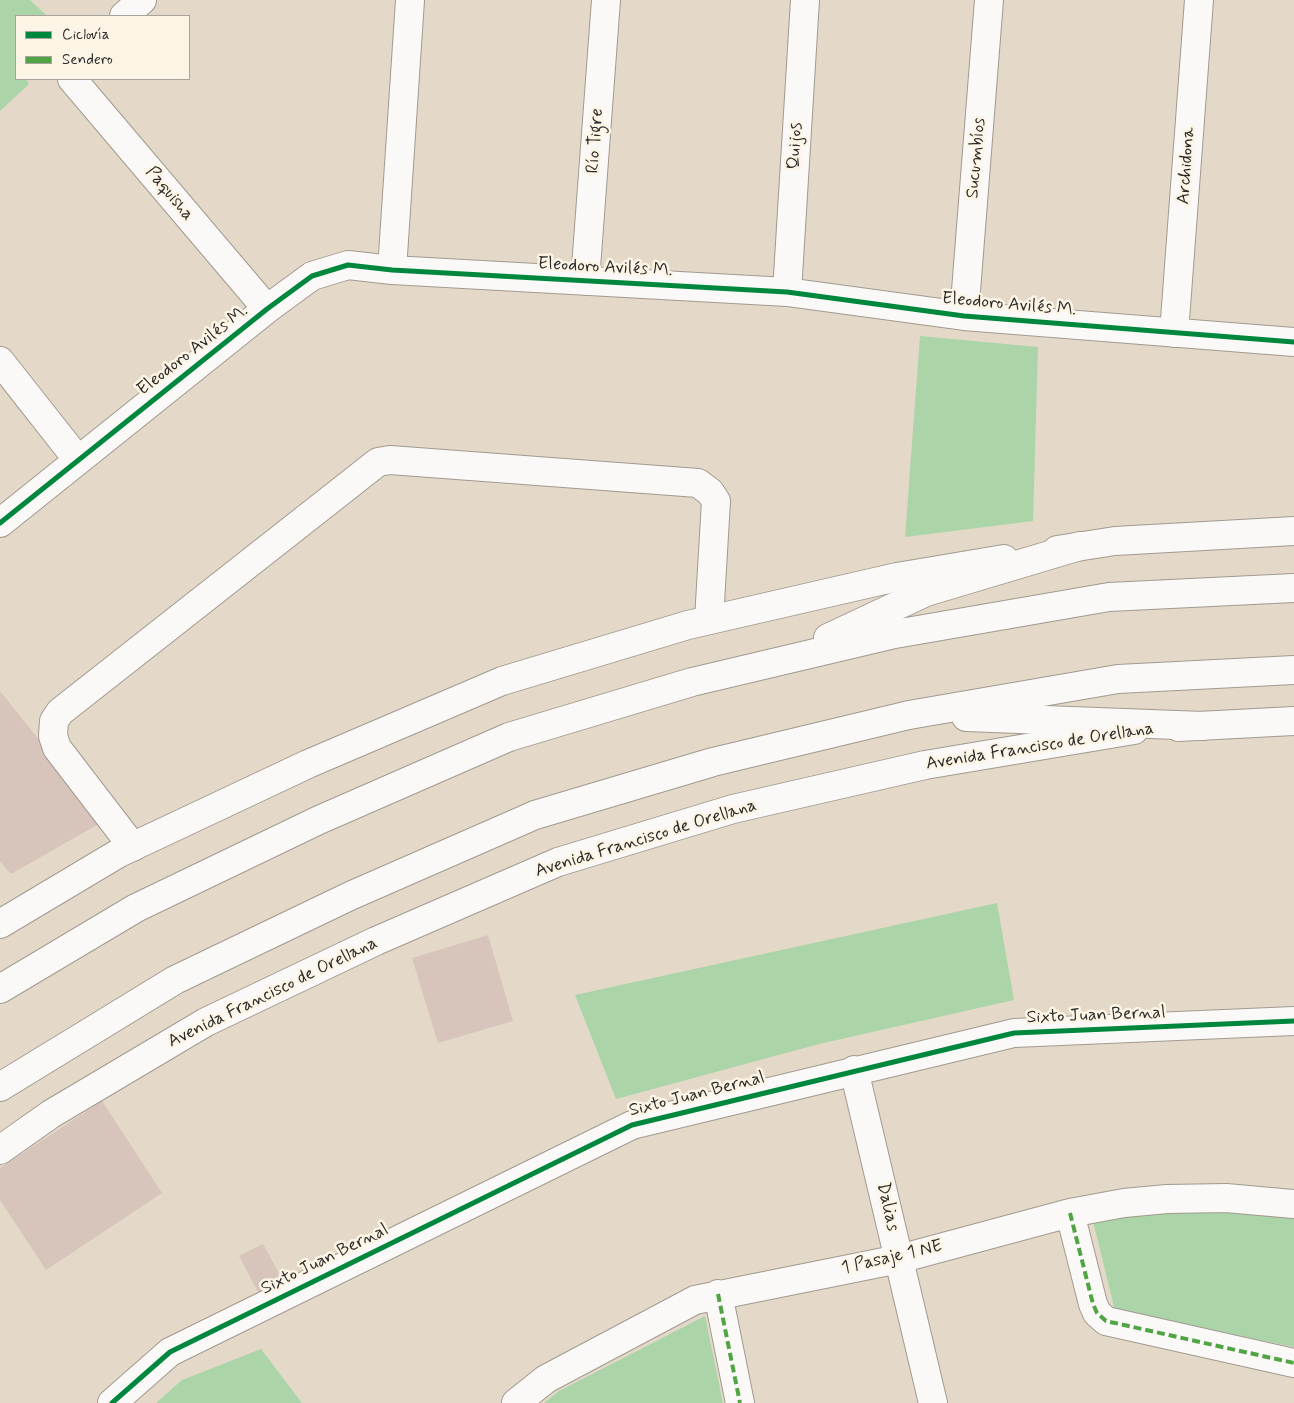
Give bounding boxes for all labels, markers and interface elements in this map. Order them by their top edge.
legend [15,15,190,80]
text: Ciclovía [62,25,110,45]
text: Sendero [62,50,113,70]
street label: Río Tigre [583,108,609,174]
street label: Sucumbíos [963,117,991,199]
street label: Quijos [784,122,808,170]
street label: Archidona [1174,127,1200,205]
street label: Paquisha [140,162,198,226]
street label: Eleodoro Avilés M. [537,254,673,282]
street label: Eleodoro Avilés M. [941,288,1077,322]
street label: Eleodoro Avilés M. [133,301,253,401]
street label: Avenida Francisco de Orellana [925,718,1155,776]
street label: Avenida Francisco de Orellana [533,795,759,883]
street label: Avenida Francisco de Orellana [165,933,381,1053]
street label: Sixto Juan Bernal [1026,1003,1166,1029]
street label: Sixto Juan Bernal [627,1068,767,1122]
street label: Dalias [871,1180,903,1234]
street label: Sixto Juan Bernal [258,1220,392,1300]
street label: 1 Pasaje 1 NE [839,1236,945,1280]

